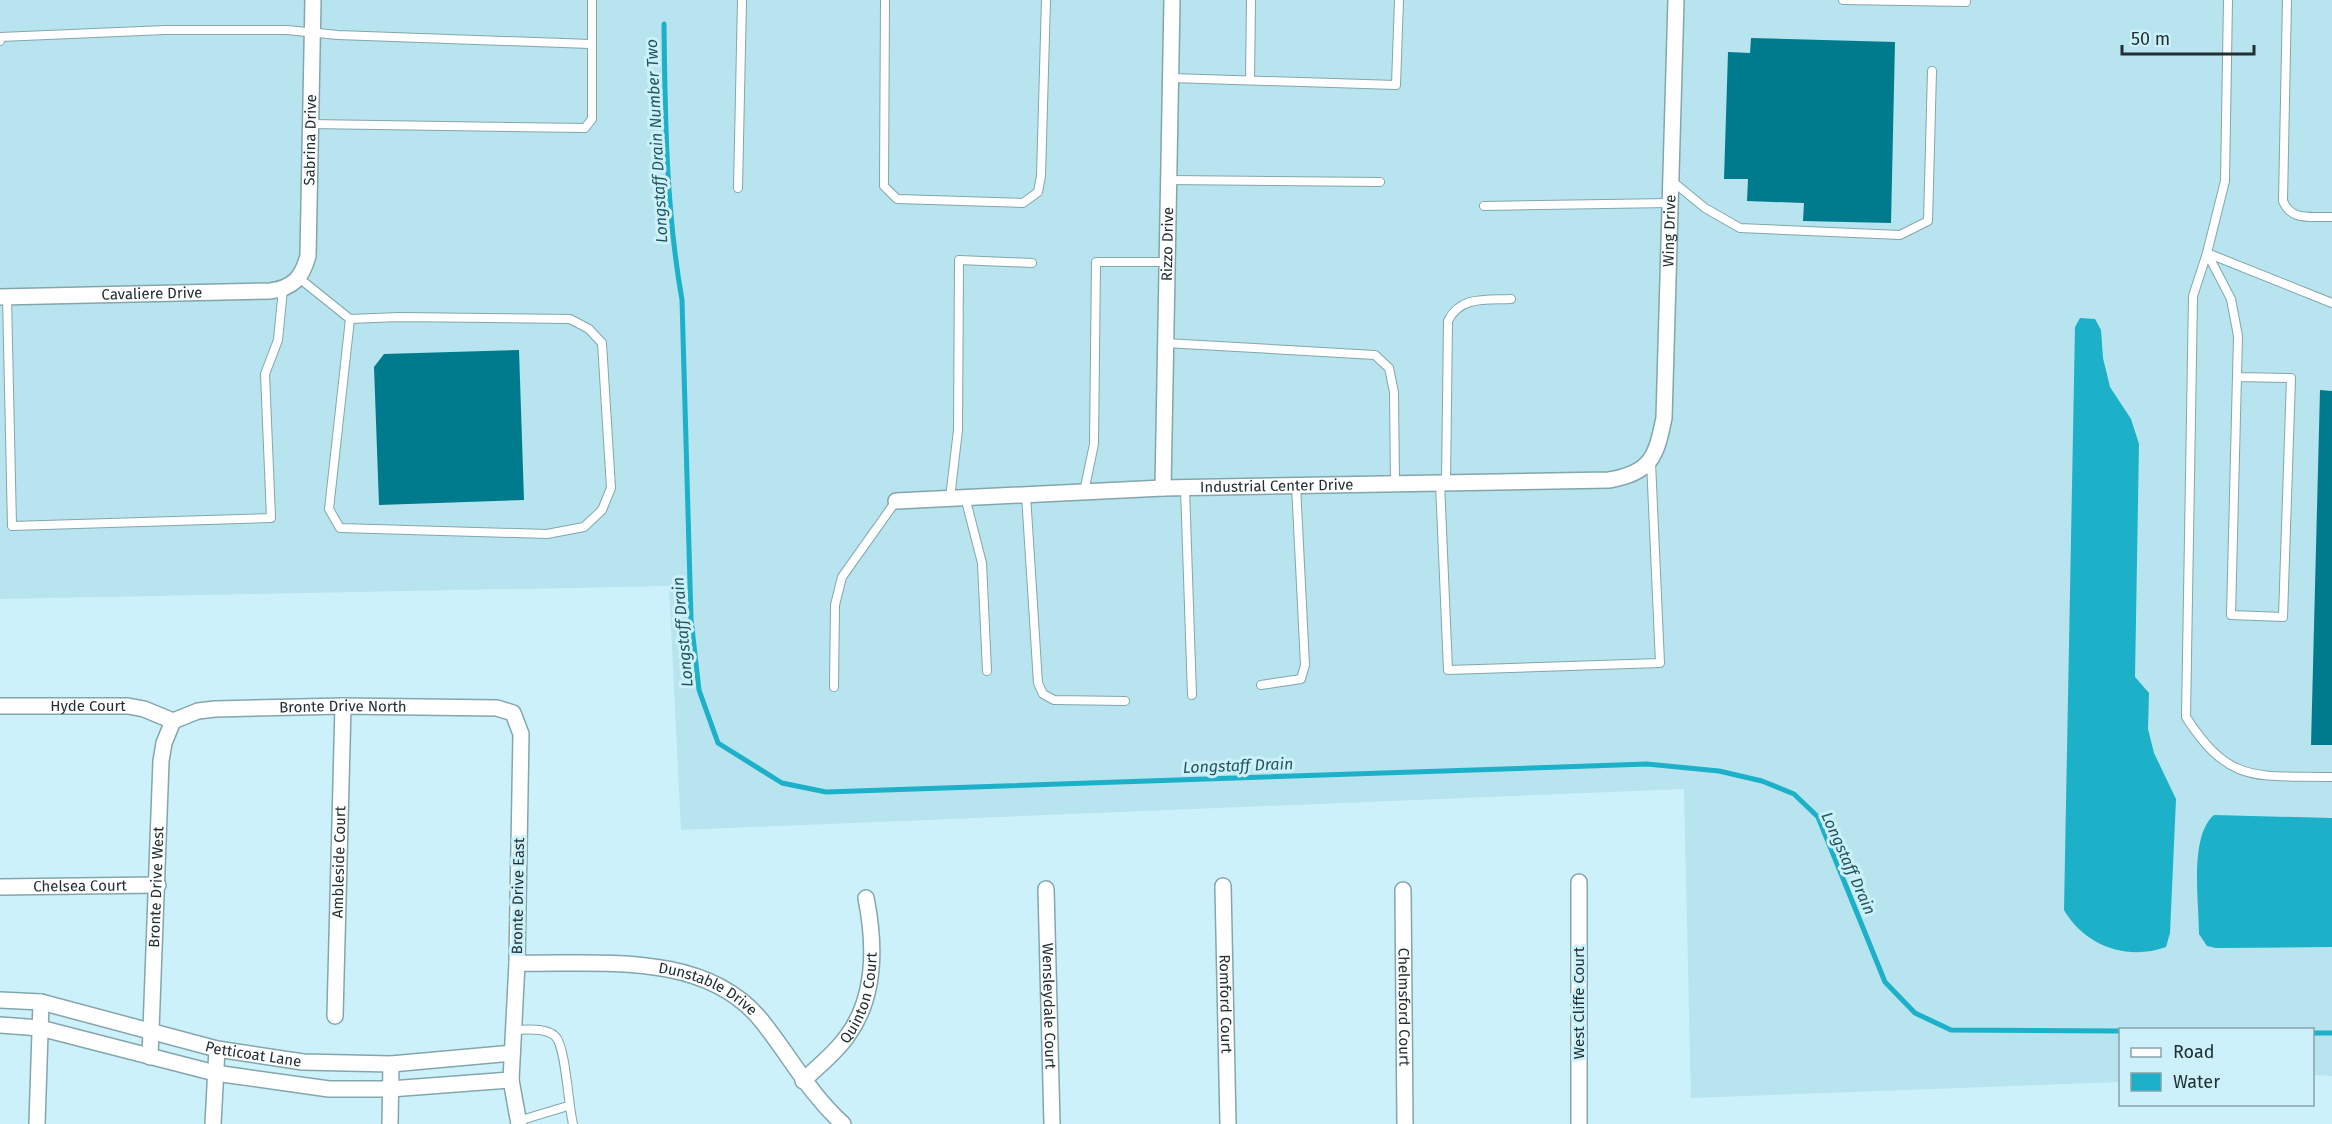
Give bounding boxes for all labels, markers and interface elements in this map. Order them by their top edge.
scale bar [2122,18,2254,56]
text: 50 m [2131,28,2170,50]
water label: Longstaff Drain Number Two [642,38,671,244]
street label: Sabrina Drive [300,94,320,186]
street label: Wing Drive [1659,194,1679,267]
street label: Rizzo Drive [1158,207,1177,281]
street label: Cavaliere Drive [101,284,203,304]
street label: Industrial Center Drive [1200,476,1353,496]
water label: Longstaff Drain [668,576,697,688]
street label: Hyde Court [50,697,126,715]
street label: Bronte Drive North [279,697,407,716]
water label: Longstaff Drain [1182,754,1294,777]
street label: Ambleside Court [329,805,349,918]
water label: Longstaff Drain [1817,809,1880,918]
street label: Bronte Drive West [145,826,168,948]
street label: Bronte Drive East [508,837,528,955]
street label: Chelsea Court [33,876,128,896]
street label: Wensleydale Court [1038,943,1060,1070]
street label: West Cliffe Court [1570,946,1588,1059]
street label: Chelmsford Court [1394,948,1414,1067]
street label: Quinton Court [836,952,881,1047]
street label: Romford Court [1215,954,1236,1054]
street label: Dunstable Drive [657,959,761,1019]
legend [2119,1028,2314,1106]
street label: Petticoat Lane [203,1037,303,1071]
text: Road [2173,1041,2215,1063]
text: Water [2173,1071,2220,1093]

